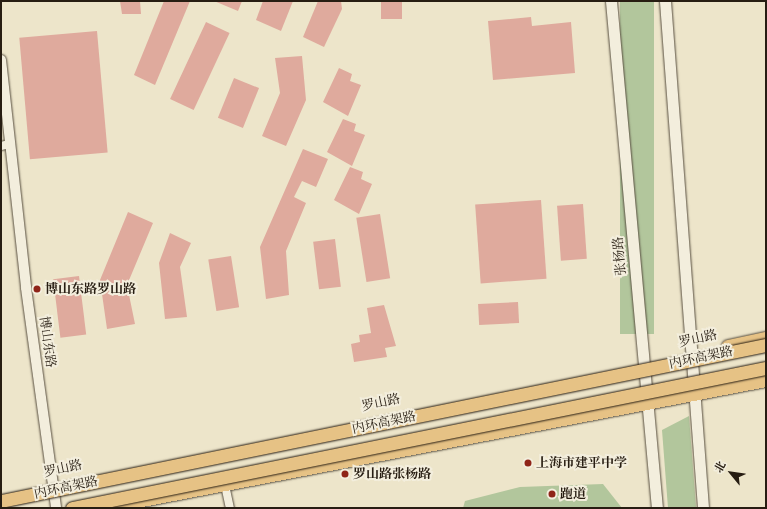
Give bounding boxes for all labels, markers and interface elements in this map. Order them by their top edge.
street label: 张杨路 [611,236,629,276]
place label: 博山东路罗山路 [45,281,136,297]
marker: 博山东路罗山路 [32,284,42,294]
street label: 博山东路 [36,315,58,369]
street label: 罗山路 [677,327,719,351]
street label: 内环高架路 [668,344,734,372]
street label: 罗山路 [360,391,402,415]
street label: 内环高架路 [351,409,417,437]
north arrow [711,453,751,493]
place label: 上海市建平中学 [536,455,627,471]
street label: 罗山路 [42,457,84,481]
marker: 上海市建平中学 [523,458,533,468]
text: 北 [712,459,728,475]
place label: 罗山路张杨路 [353,466,431,482]
marker: 罗山路张杨路 [340,469,350,479]
street label: 内环高架路 [33,474,99,502]
place label: 跑道 [560,486,586,502]
marker: 跑道 [547,489,557,499]

